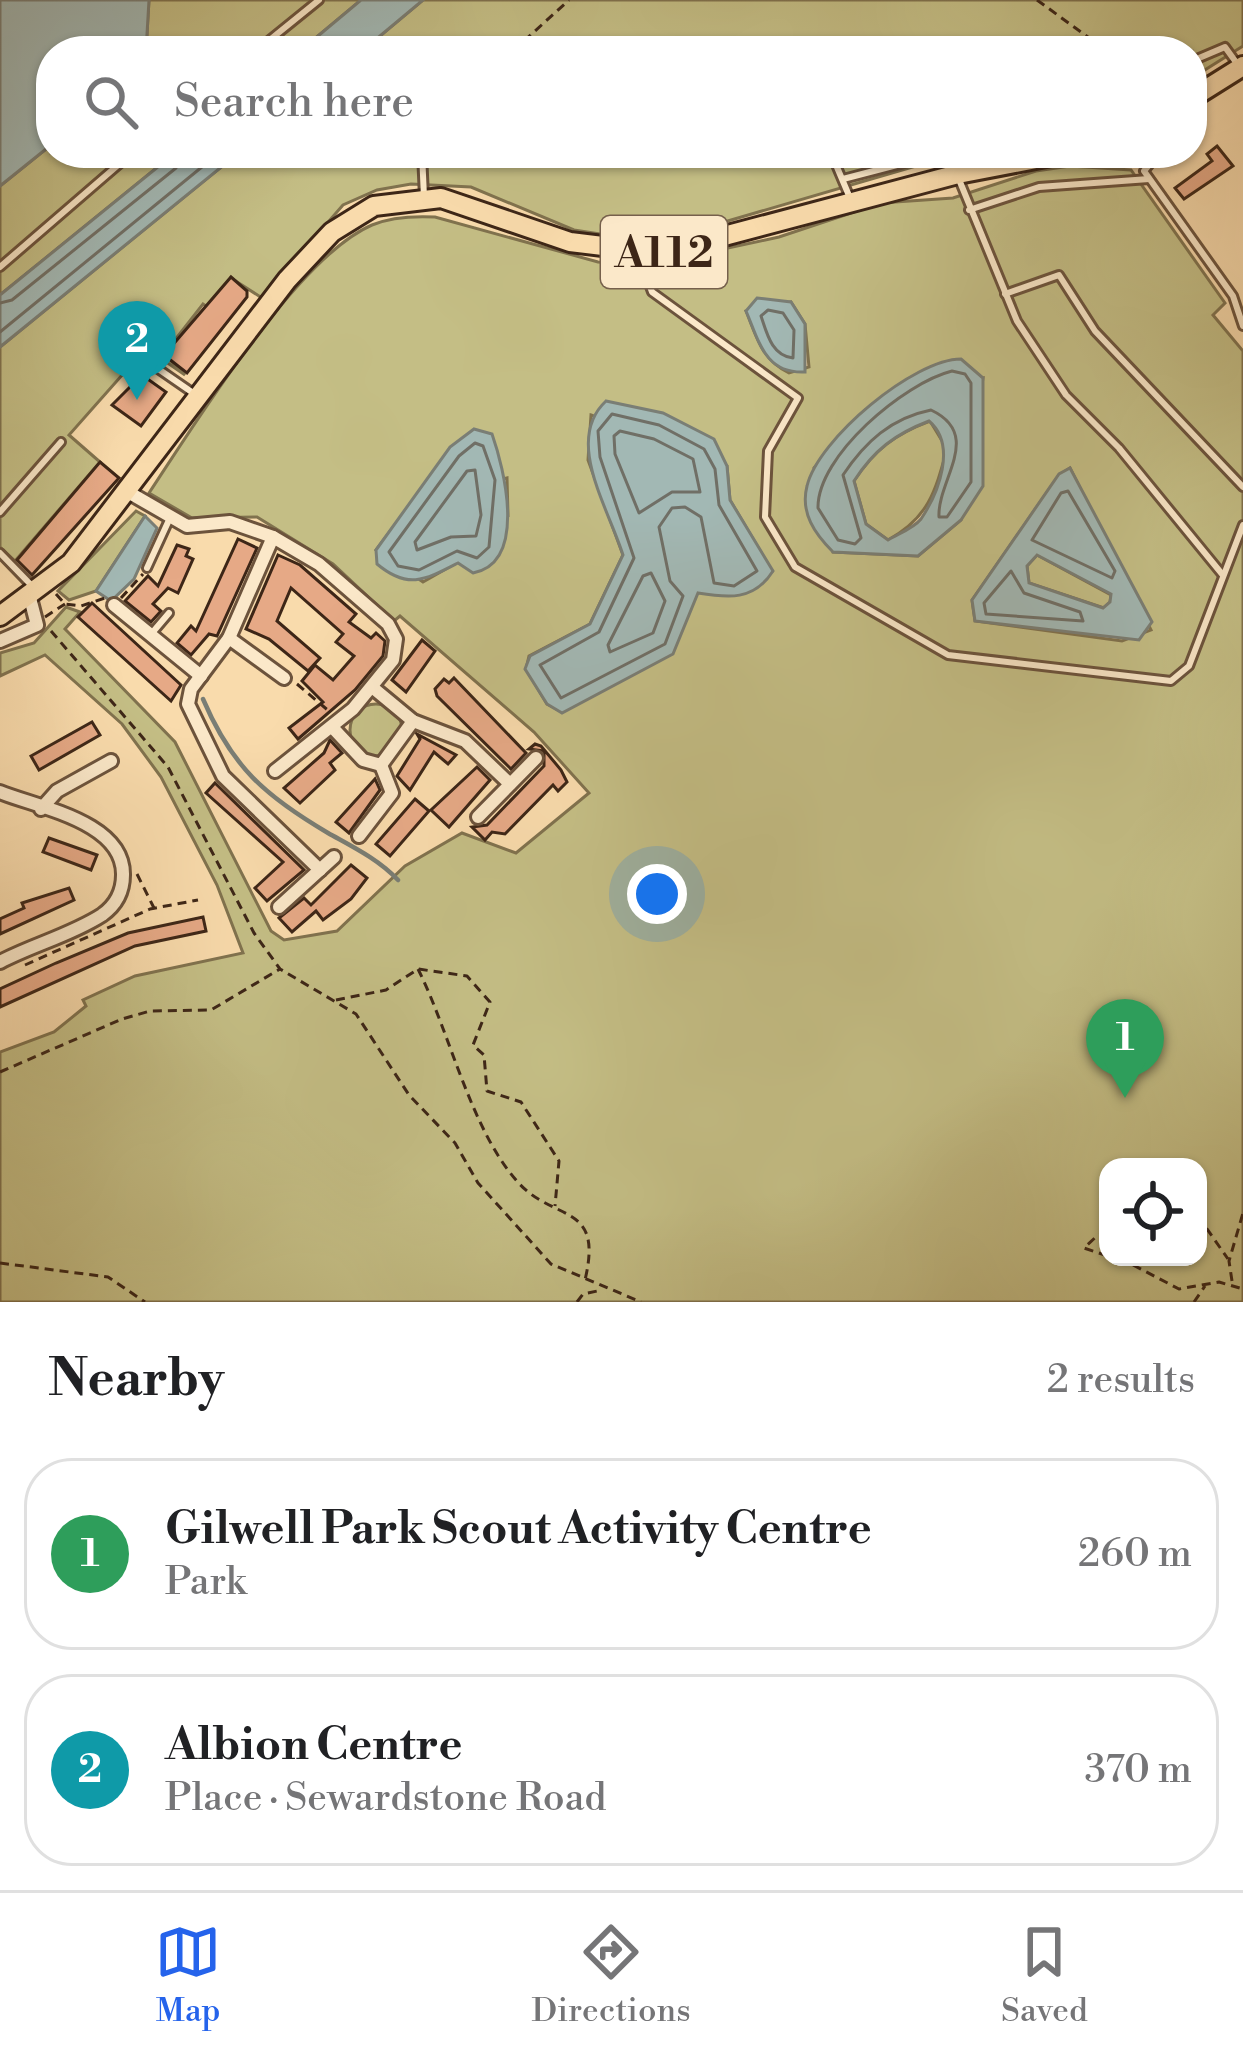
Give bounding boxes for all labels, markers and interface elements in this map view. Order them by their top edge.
search box [36,36,1207,168]
icon: search [78,69,144,135]
text: Search here [174,74,414,131]
road number: A112 [601,216,727,288]
pin: 2 [98,301,176,400]
your location [627,864,687,924]
pin: 1 [1086,999,1164,1098]
map controls [1099,1158,1207,1266]
button: locate [1099,1158,1207,1266]
text: Nearby [48,1348,224,1412]
text: 2 results [1047,1356,1195,1405]
text: Gilwell Park Scout Activity Centre [165,1501,872,1558]
text: 1 [81,1530,99,1579]
text: 260 m [1078,1530,1192,1579]
text: Park [165,1558,246,1607]
text: Albion Centre [165,1717,462,1774]
text: 2 [78,1746,102,1795]
text: 370 m [1084,1746,1192,1795]
text: Place · Sewardstone Road [165,1774,607,1823]
tab: Map [155,1919,221,2032]
tab: Directions [532,1919,691,2032]
tab: Saved [1001,1919,1088,2032]

